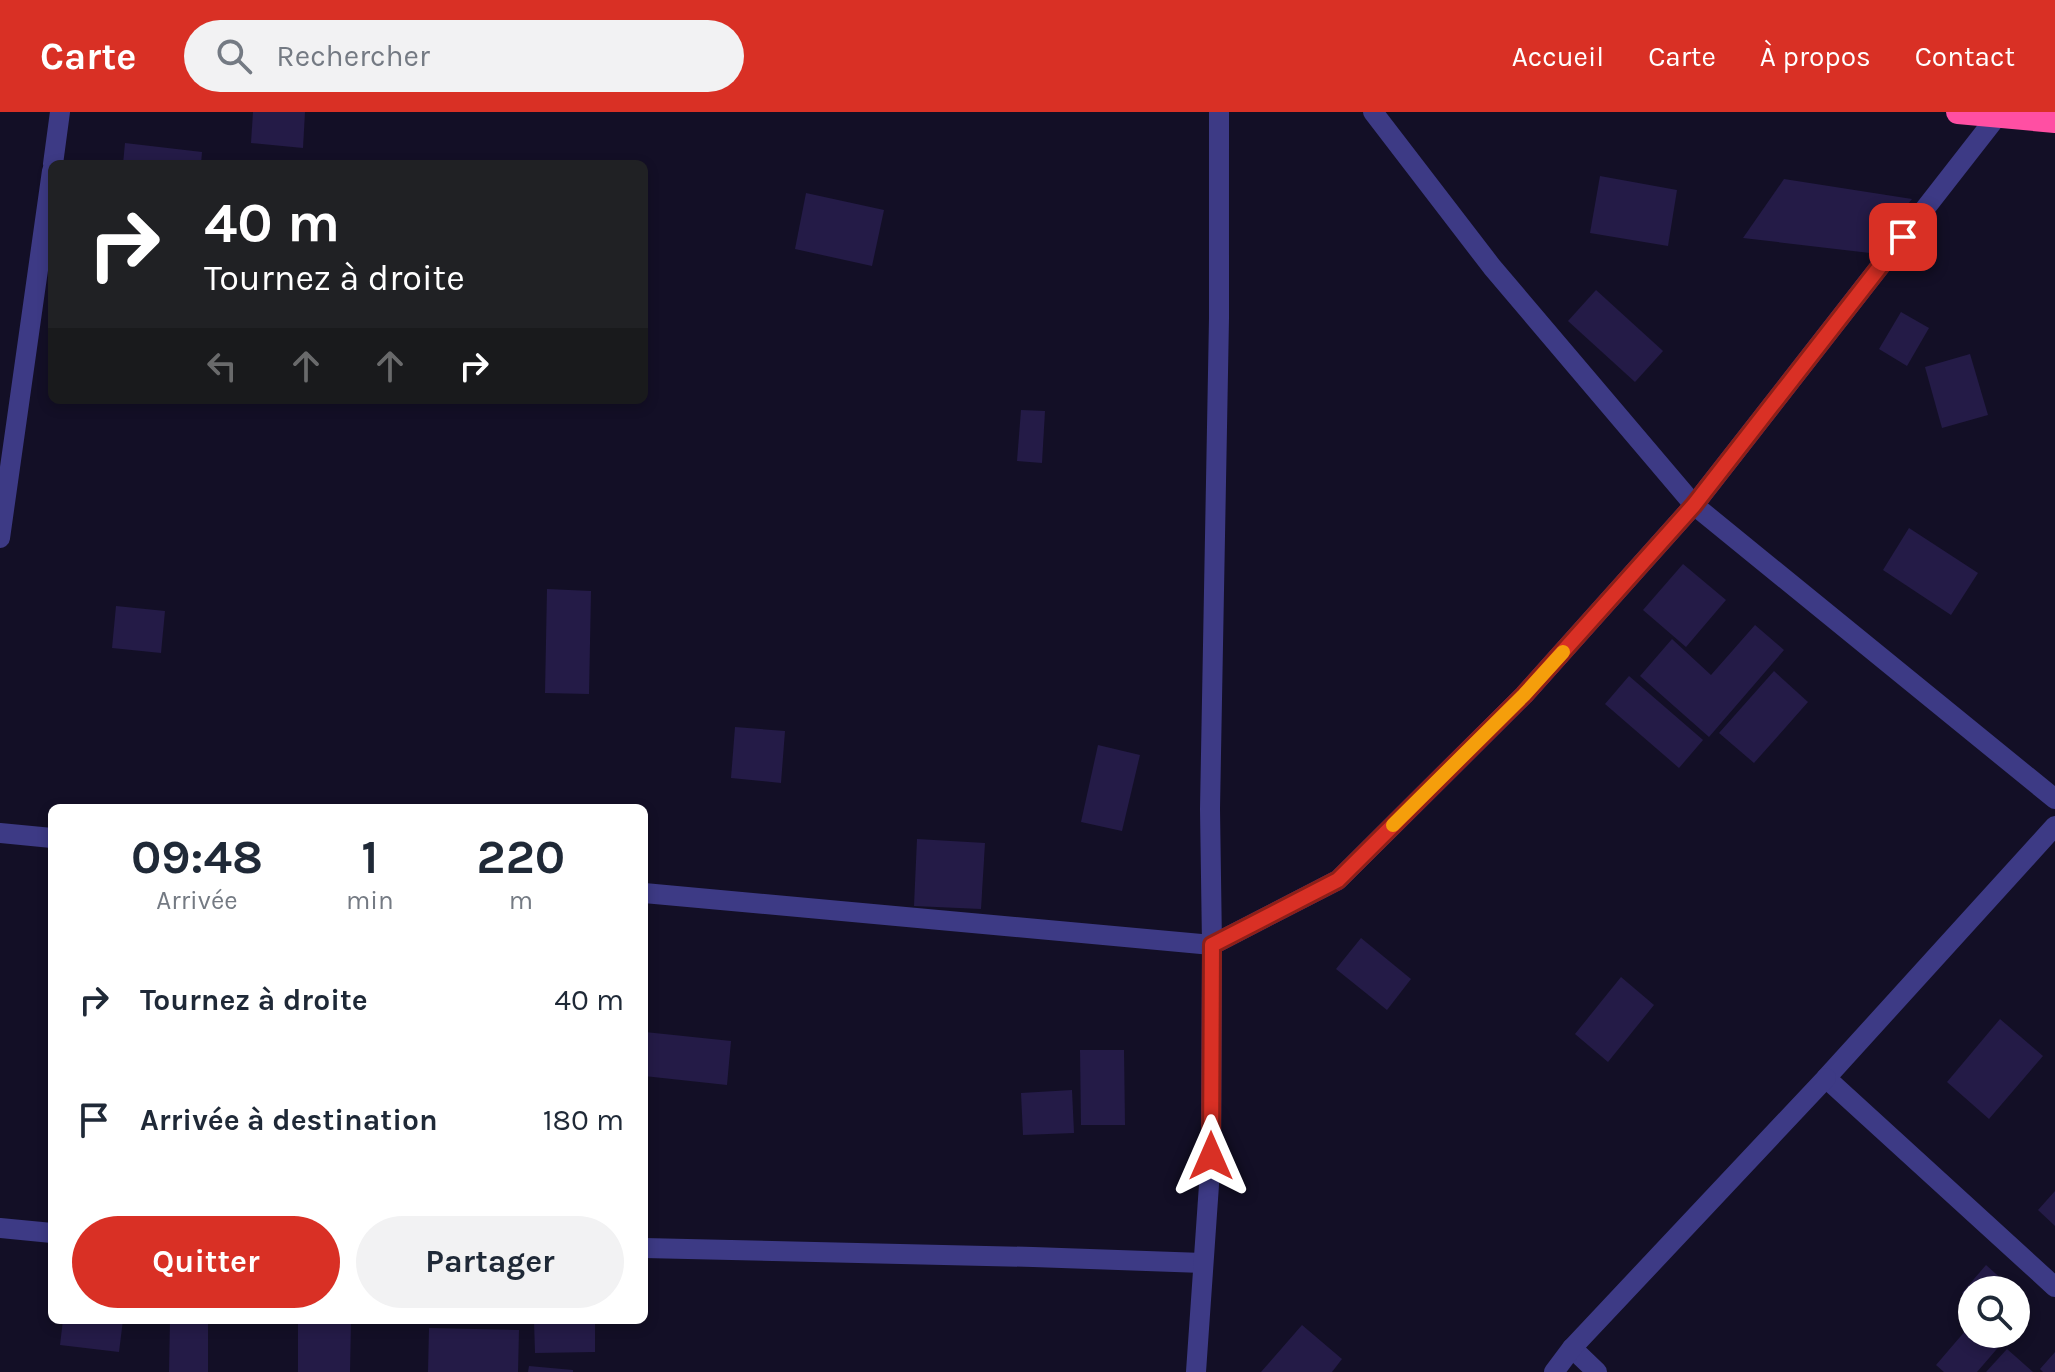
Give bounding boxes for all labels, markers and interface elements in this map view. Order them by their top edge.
search box [184,20,744,92]
text: Carte [40,34,136,79]
icon: search [212,34,256,78]
text: Rechercher [276,38,430,74]
text: Accueil [1512,40,1604,73]
text: Carte [1648,40,1716,73]
text: À propos [1760,40,1871,73]
text: Contact [1915,40,2015,73]
text: 40 m [204,190,340,255]
icon: right [72,192,176,296]
pin [1869,203,1937,271]
icon: arrive [1881,215,1925,259]
text: Tournez à droite [204,257,465,299]
icon: left [200,344,244,388]
icon: ahead [284,344,328,388]
icon: ahead [368,344,412,388]
icon: right [452,344,496,388]
text: 09:48 [131,829,263,885]
text: 1 [361,829,378,885]
text: 220 [477,829,565,885]
text: Arrivée [156,885,238,916]
text: min [346,885,394,916]
text: m [509,885,533,916]
icon: right [72,978,116,1022]
text: Tournez à droite [140,982,368,1018]
text: 40 m [554,982,624,1018]
icon: arrive [72,1098,116,1142]
text: Arrivée à destination [140,1102,438,1138]
text: 180 m [543,1102,624,1138]
position arrow [1169,1114,1253,1198]
button: Quitter [72,1216,340,1308]
button: Partager [356,1216,624,1308]
map controls [1958,1276,2030,1348]
button: search [1958,1276,2030,1348]

